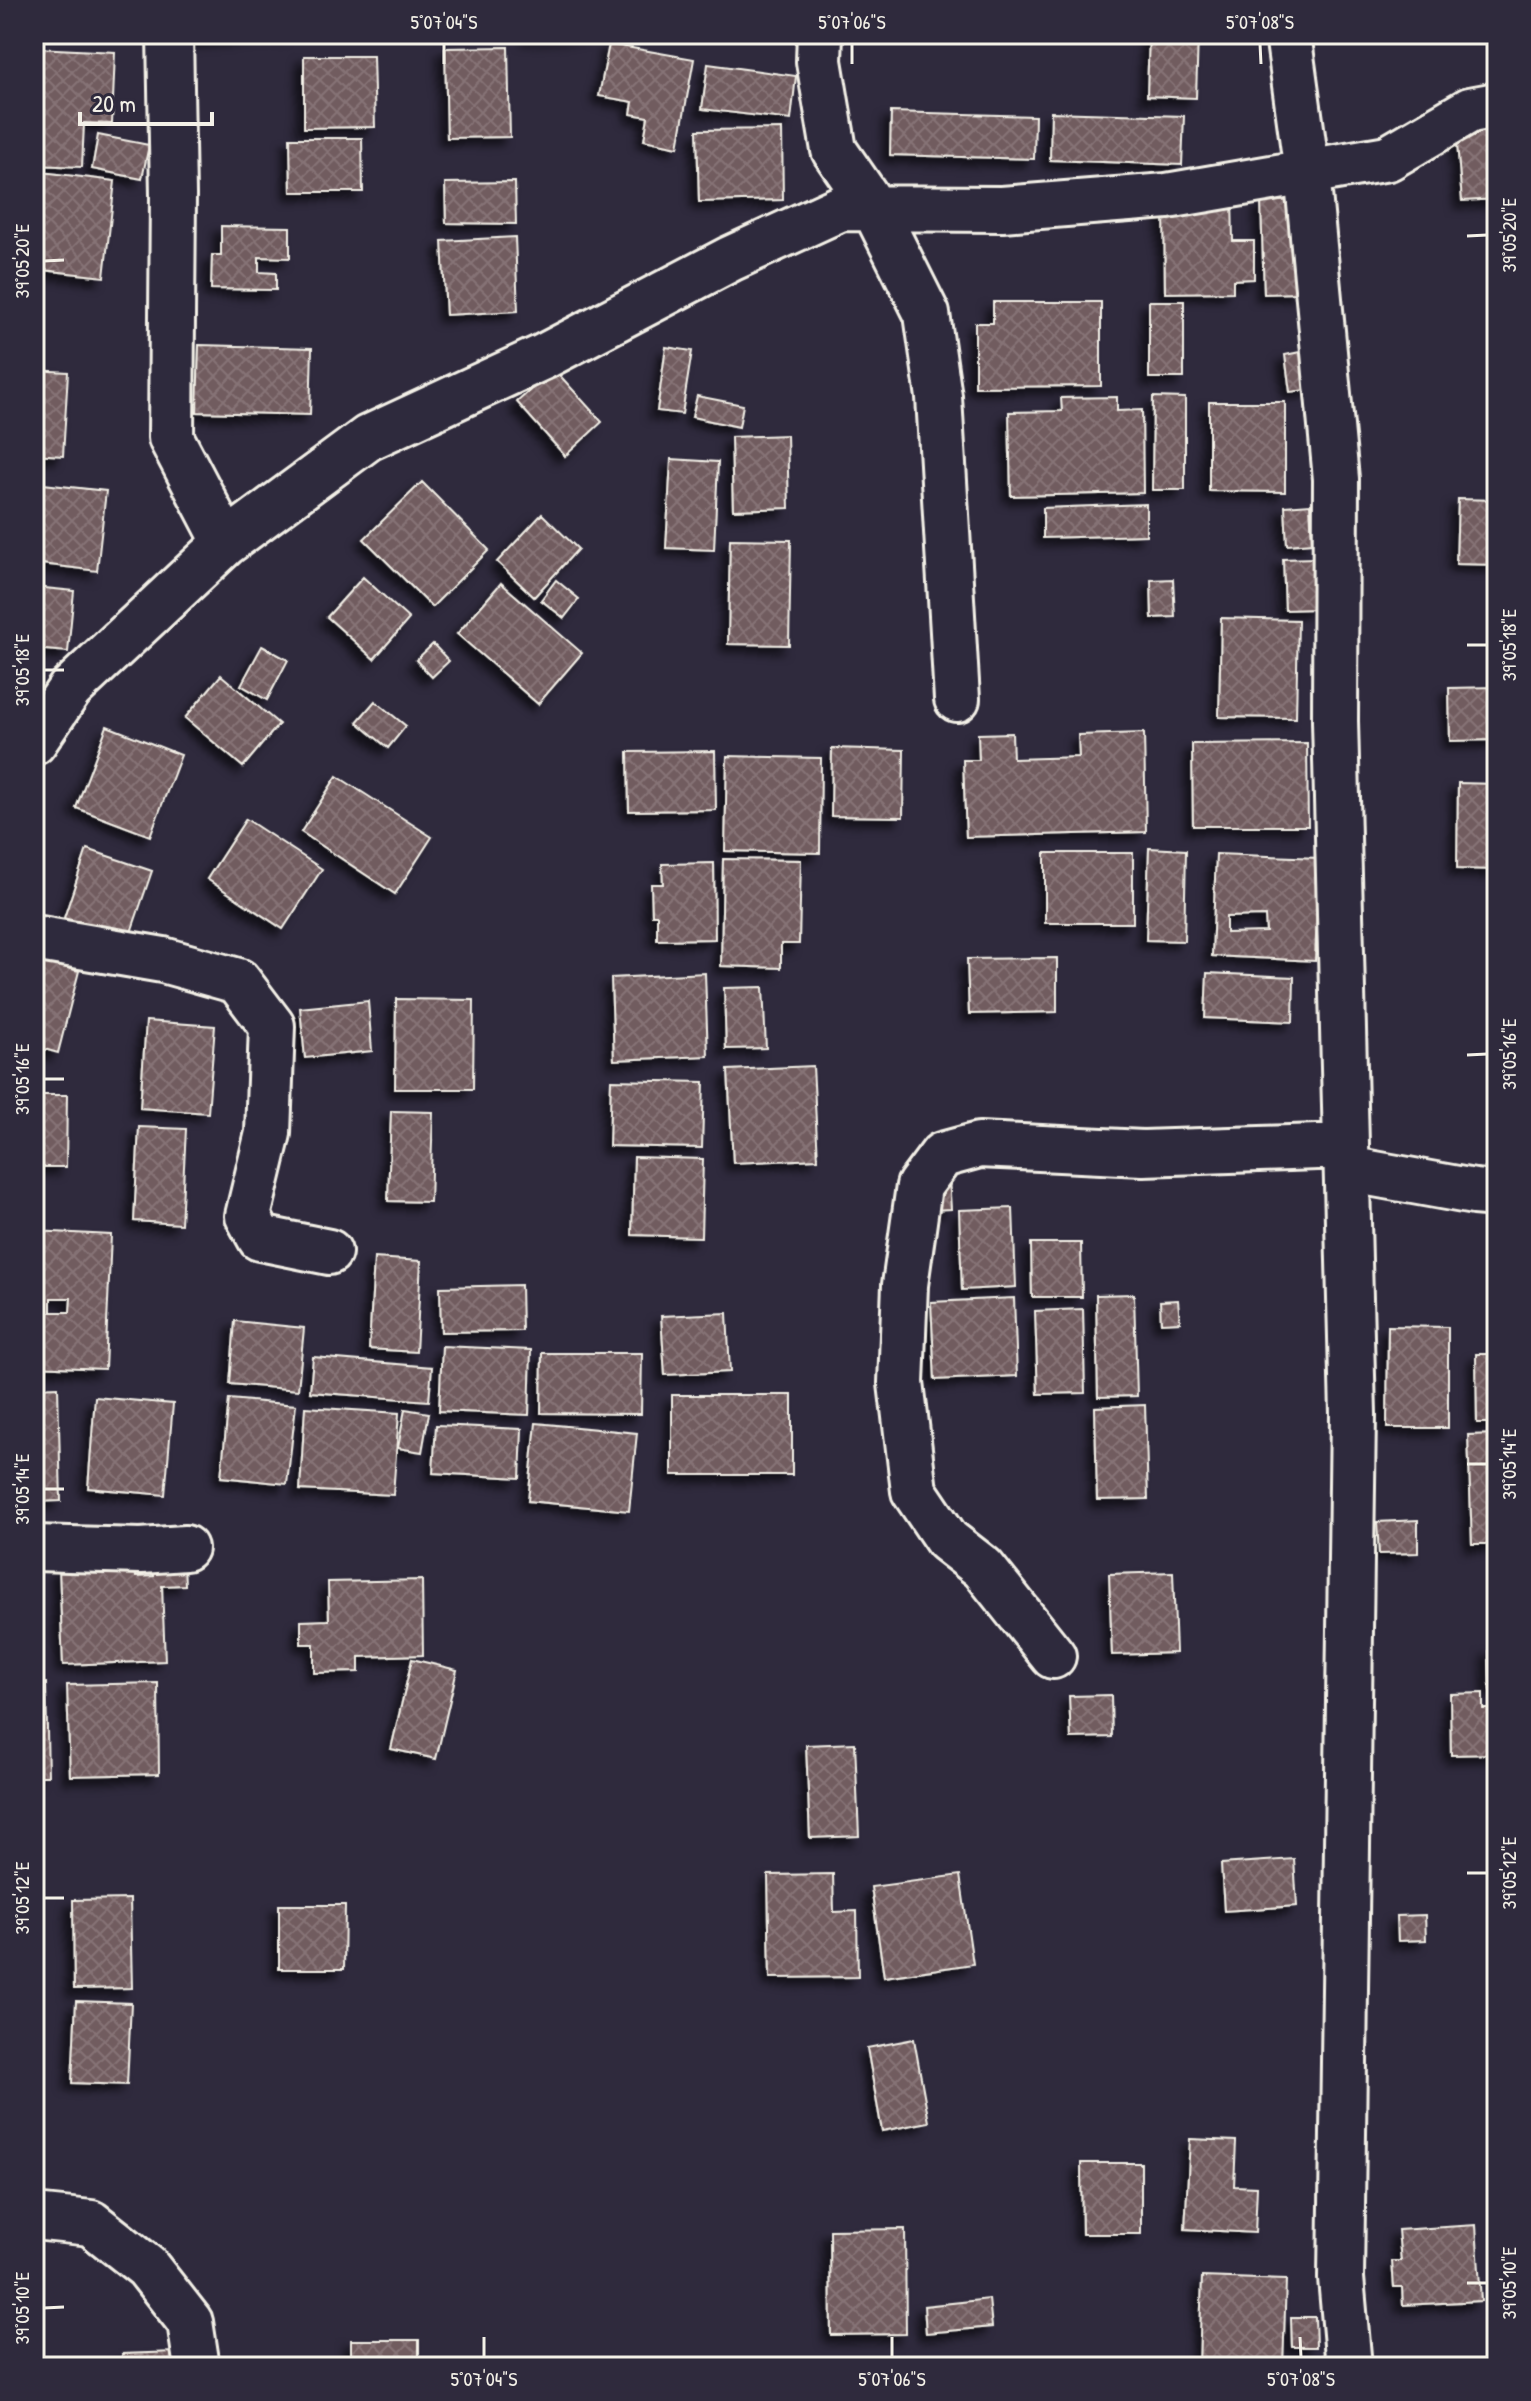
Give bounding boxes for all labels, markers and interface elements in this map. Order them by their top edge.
text: 5°07'04"S [411,8,477,35]
text: 5°07'06"S [818,8,886,35]
text: 5°07'08"S [1226,8,1294,35]
scale bar [80,76,212,126]
text: 20 m [92,87,136,119]
text: 39°05'20"E [1495,197,1522,272]
text: 39°05'20"E [8,223,35,298]
text: 39°05'18"E [1495,609,1522,681]
text: 39°05'18"E [8,634,35,706]
text: 39°05'16"E [1495,1018,1522,1090]
text: 39°05'16"E [8,1043,35,1115]
text: 39°05'14"E [1495,1428,1522,1500]
text: 39°05'14"E [8,1453,35,1525]
text: 39°05'12"E [1495,1836,1522,1910]
text: 39°05'12"E [8,1861,35,1935]
text: 39°05'10"E [1495,2246,1522,2319]
text: 39°05'10"E [8,2271,35,2344]
text: 5°07'04"S [451,2365,517,2392]
text: 5°07'06"S [858,2365,926,2392]
text: 5°07'08"S [1267,2365,1335,2392]

